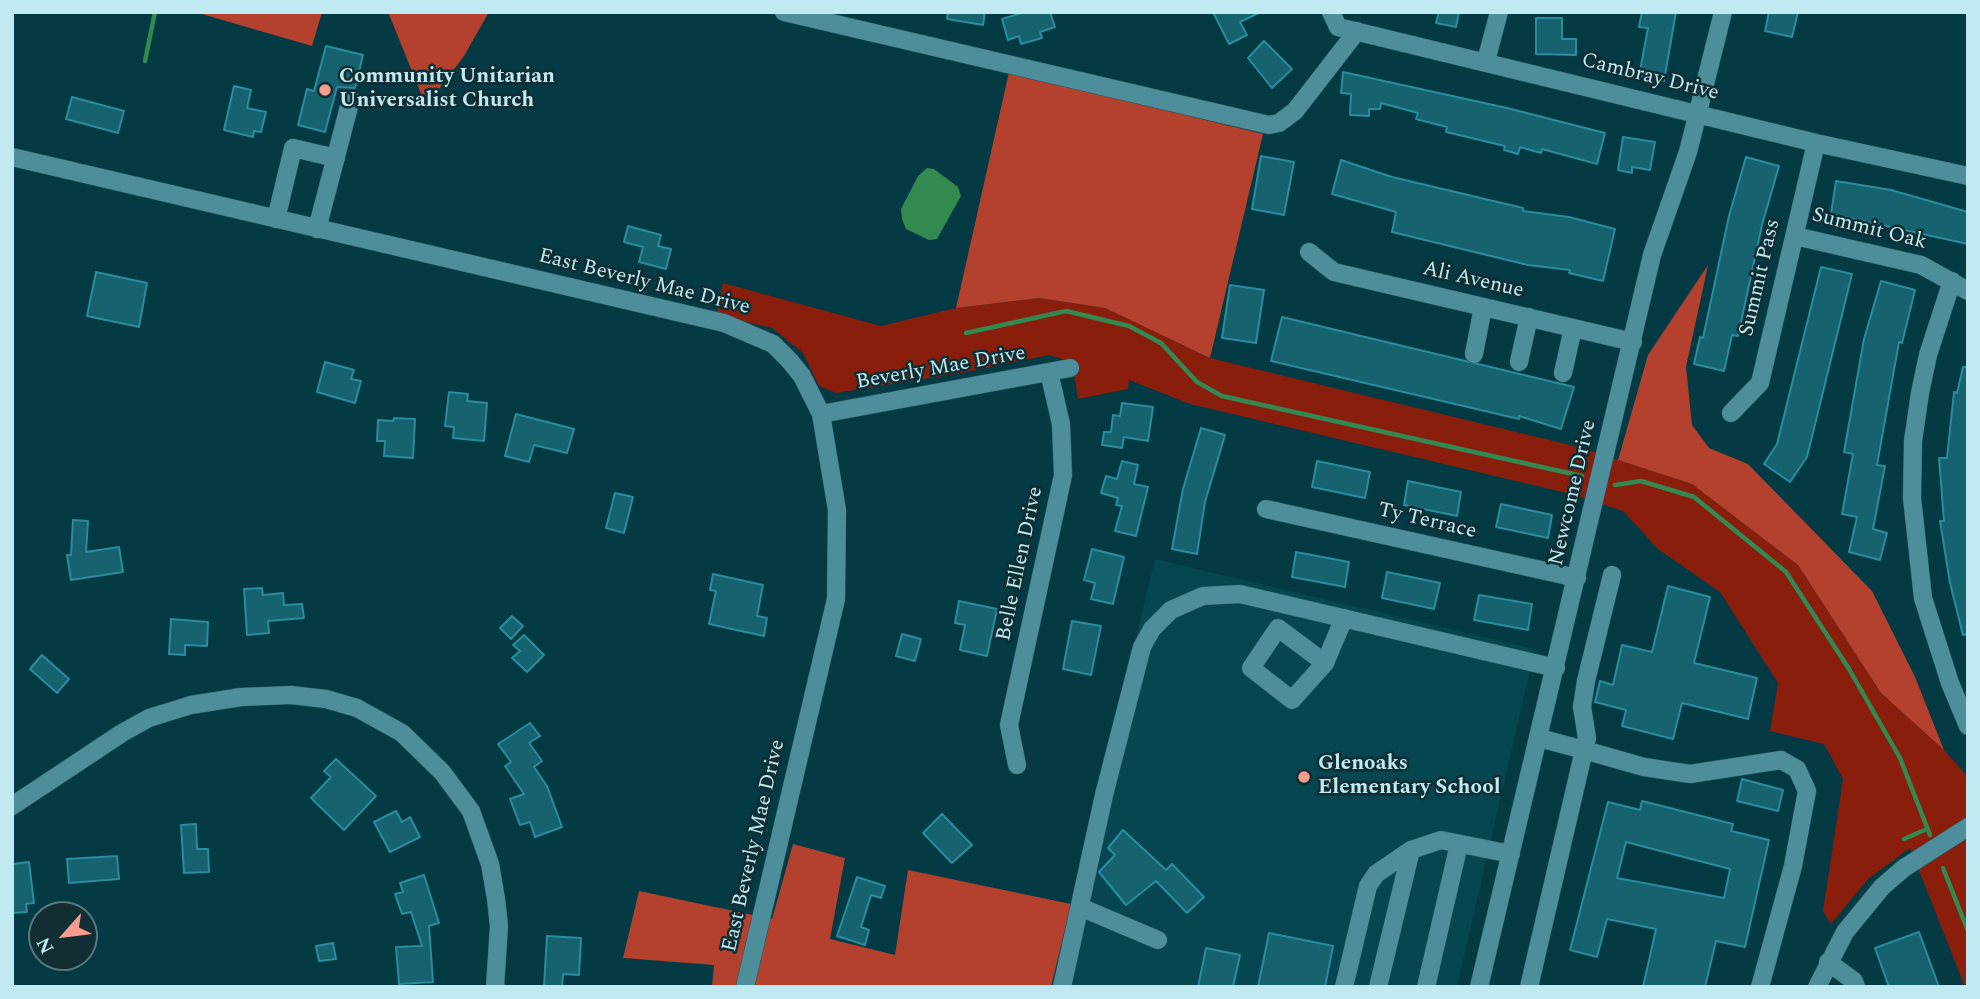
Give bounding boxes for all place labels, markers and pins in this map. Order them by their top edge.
place label: Community Unitarian Universalist Church [339,65,555,115]
marker: Community Unitarian Universalist Church [317,82,333,98]
place label: Glenoaks Elementary School [1318,752,1501,802]
marker: Glenoaks Elementary School [1296,769,1312,785]

